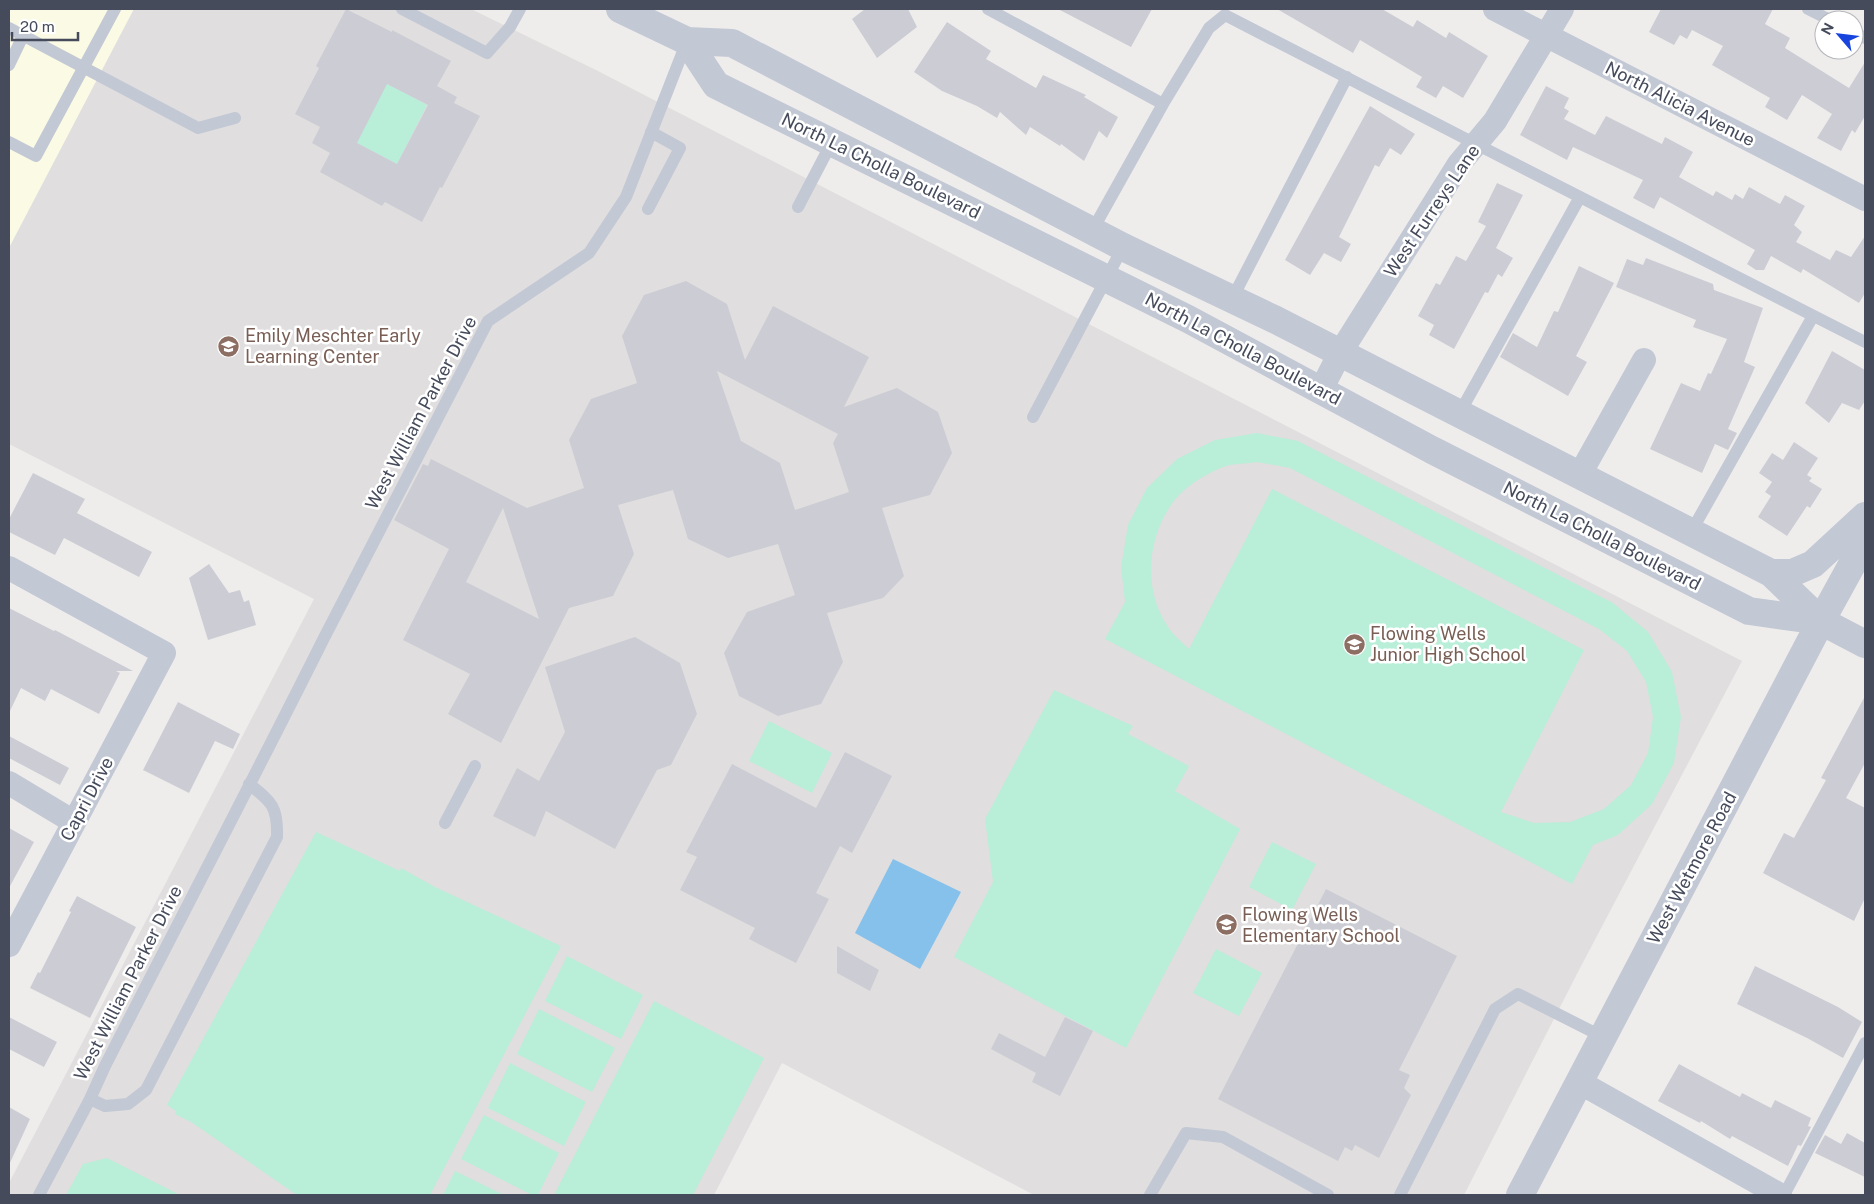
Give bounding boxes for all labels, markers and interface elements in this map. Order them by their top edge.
scale bar [12,10,79,42]
north arrow [1814,10,1864,60]
text: 20 m [20,18,55,35]
text: N [1818,20,1837,37]
street label: North Alicia Avenue [1602,57,1759,150]
street label: North La Cholla Boulevard [778,108,984,223]
street label: West Furreys Lane [1379,140,1484,281]
street label: North La Cholla Boulevard [1142,288,1345,409]
street label: West William Parker Drive [361,313,480,513]
place label: Emily Meschter Early Learning Center [245,325,421,367]
school or university icon: Emily Meschter Early Learning Center [217,334,241,358]
street label: North La Cholla Boulevard [1500,477,1704,595]
place label: Flowing Wells Junior High School [1370,623,1526,665]
school or university icon: Flowing Wells Junior High School [1342,632,1366,656]
street label: Capri Drive [56,753,117,844]
street label: West Wetmore Road [1643,788,1741,947]
street label: West William Parker Drive [69,882,186,1084]
place label: Flowing Wells Elementary School [1242,904,1400,946]
school or university icon: Flowing Wells Elementary School [1214,913,1238,937]

